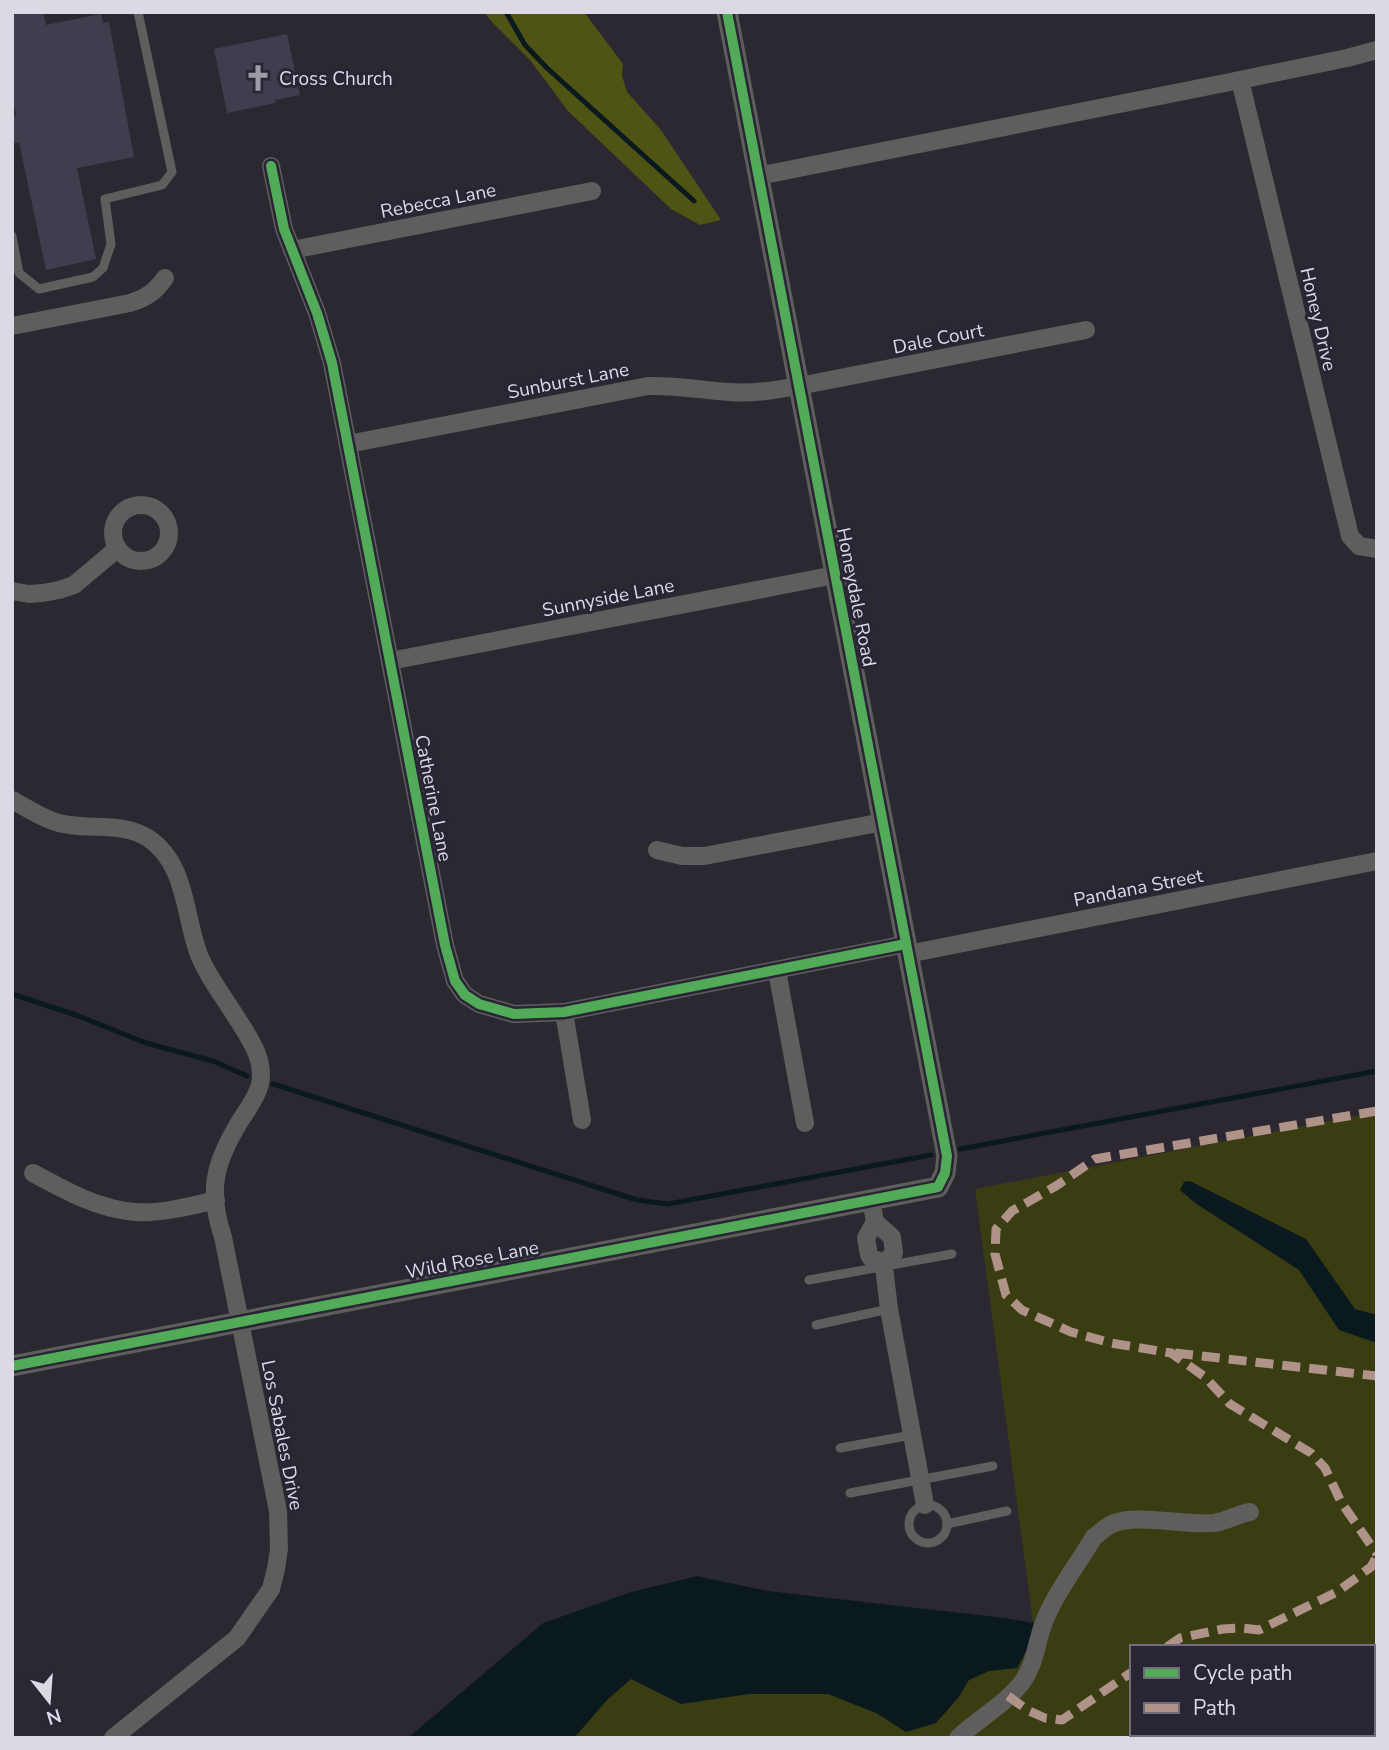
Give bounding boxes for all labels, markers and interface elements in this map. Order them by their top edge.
church icon: Cross Church [243,63,273,93]
place label: Cross Church [279,66,393,92]
street label: Rebecca Lane [378,177,498,225]
street label: Honey Drive [1293,265,1343,374]
street label: Dale Court [891,317,986,361]
street label: Sunburst Lane [505,356,631,406]
street label: Honeydale Road [830,525,882,669]
street label: Sunnyside Lane [540,572,677,624]
street label: Catherine Lane [408,733,458,864]
street label: Pandana Street [1071,863,1205,913]
street label: Wild Rose Lane [403,1234,541,1286]
street label: Los Sabales Drive [255,1358,309,1512]
legend [1130,1645,1375,1736]
text: Cycle path [1193,1659,1292,1687]
north arrow [14,1666,84,1736]
text: Path [1193,1694,1236,1722]
text: N [43,1702,64,1731]

